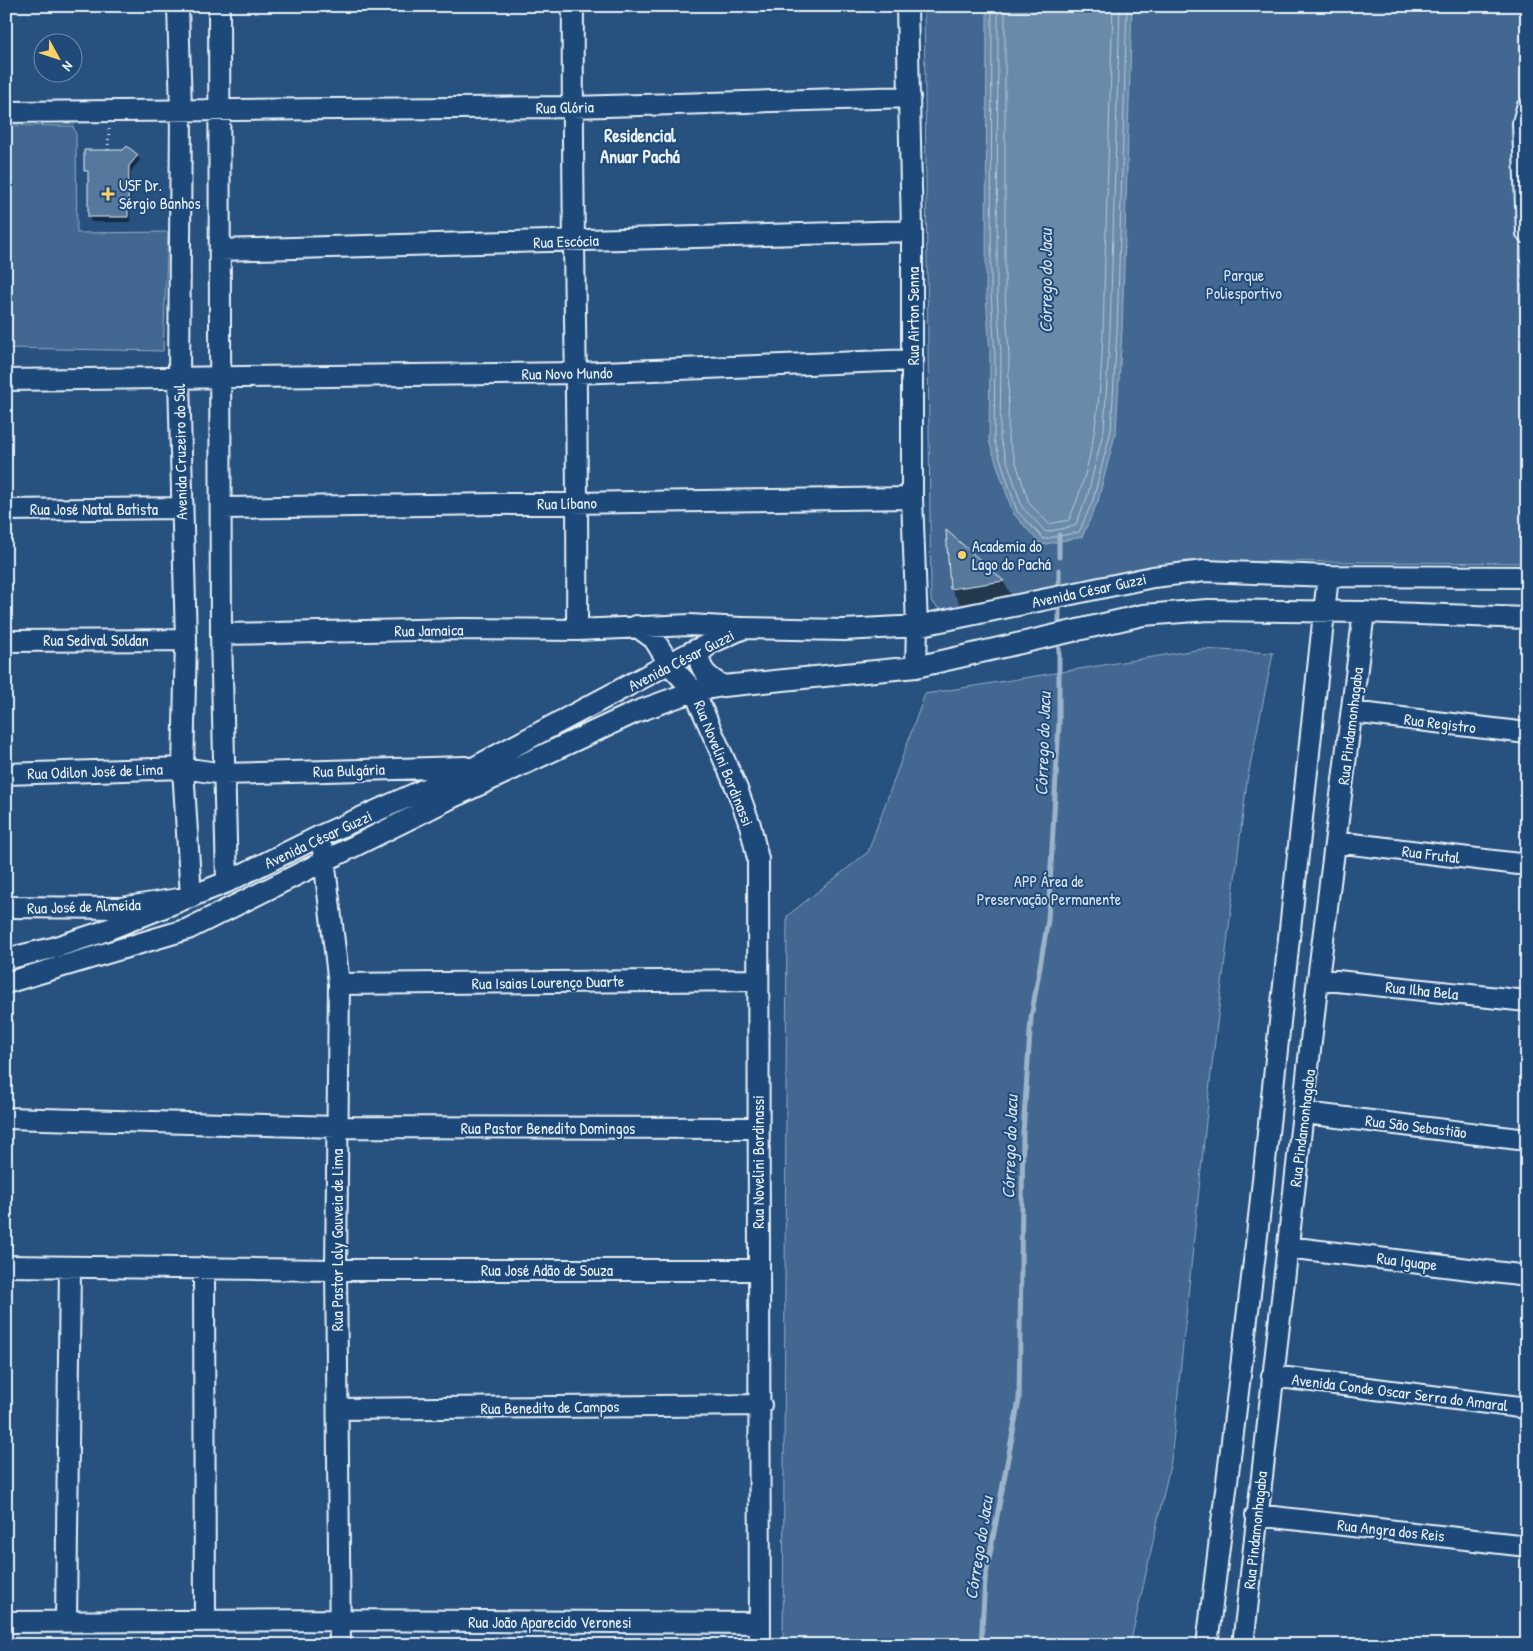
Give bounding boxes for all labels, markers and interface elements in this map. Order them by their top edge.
north arrow [32,32,82,82]
text: N [58,58,78,76]
street label: Rua Glória [536,95,594,119]
district label: Residencial Anuar Pachá [600,123,681,169]
place label: USF Dr. Sérgio Banhos [119,174,201,214]
marker: USF Dr. Sérgio Banhos [101,187,115,201]
water label: Córrego do Jacu [1033,227,1058,333]
street label: Rua Escócia [533,229,599,253]
park label: Parque Poliesportivo [1206,264,1283,304]
street label: Rua Airton Senna [902,267,924,365]
street label: Rua Novo Mundo [521,361,613,385]
street label: Avenida Cruzeiro do Sul [168,383,192,520]
street label: Rua Líbano [537,491,598,515]
street label: Rua José Natal Batista [30,498,158,520]
place label: Academia do Lago do Pachá [972,535,1051,575]
marker: Academia do Lago do Pachá [956,549,968,561]
street label: Avenida César Guzzi [1030,567,1148,613]
street label: Rua Jamaica [394,618,464,642]
street label: Avenida César Guzzi [624,624,738,696]
street label: Rua Sedival Soldan [43,629,149,651]
street label: Rua Pindamonhagaba [1332,666,1368,786]
water label: Córrego do Jacu [1028,690,1057,796]
street label: Rua Novelini Bordinassi [689,697,759,829]
street label: Rua Registro [1403,708,1478,738]
street label: Rua Odilon José de Lima [27,758,163,784]
street label: Rua Bulgária [313,758,385,782]
street label: Avenida César Guzzi [261,804,375,874]
street label: Rua Frutal [1401,840,1462,869]
park label: APP Área de Preservação Permanente [977,870,1122,910]
street label: Rua José de Almeida [27,893,141,919]
street label: Rua Isaias Lourenço Duarte [471,970,625,994]
street label: Rua Ilha Bela [1384,975,1460,1005]
street label: Rua Pindamonhagaba [1284,1068,1320,1188]
water label: Córrego do Jacu [995,1093,1024,1199]
street label: Rua Novelini Bordinassi [747,1095,769,1229]
street label: Rua São Sebastião [1364,1109,1468,1143]
street label: Rua Pastor Benedito Domingos [461,1117,635,1139]
street label: Rua Pastor Loly Gouveia de Lima [326,1149,348,1331]
street label: Rua Iguape [1376,1246,1439,1276]
street label: Rua José Adão de Souza [481,1259,613,1281]
street label: Avenida Conde Oscar Serra do Amaral [1291,1368,1510,1416]
street label: Rua Benedito de Campos [480,1395,620,1419]
street label: Rua Pindamonhagaba [1238,1470,1272,1590]
water label: Córrego do Jacu [958,1493,999,1601]
street label: Rua Angra dos Reis [1336,1513,1446,1547]
street label: Rua João Aparecido Veronesi [468,1611,632,1633]

